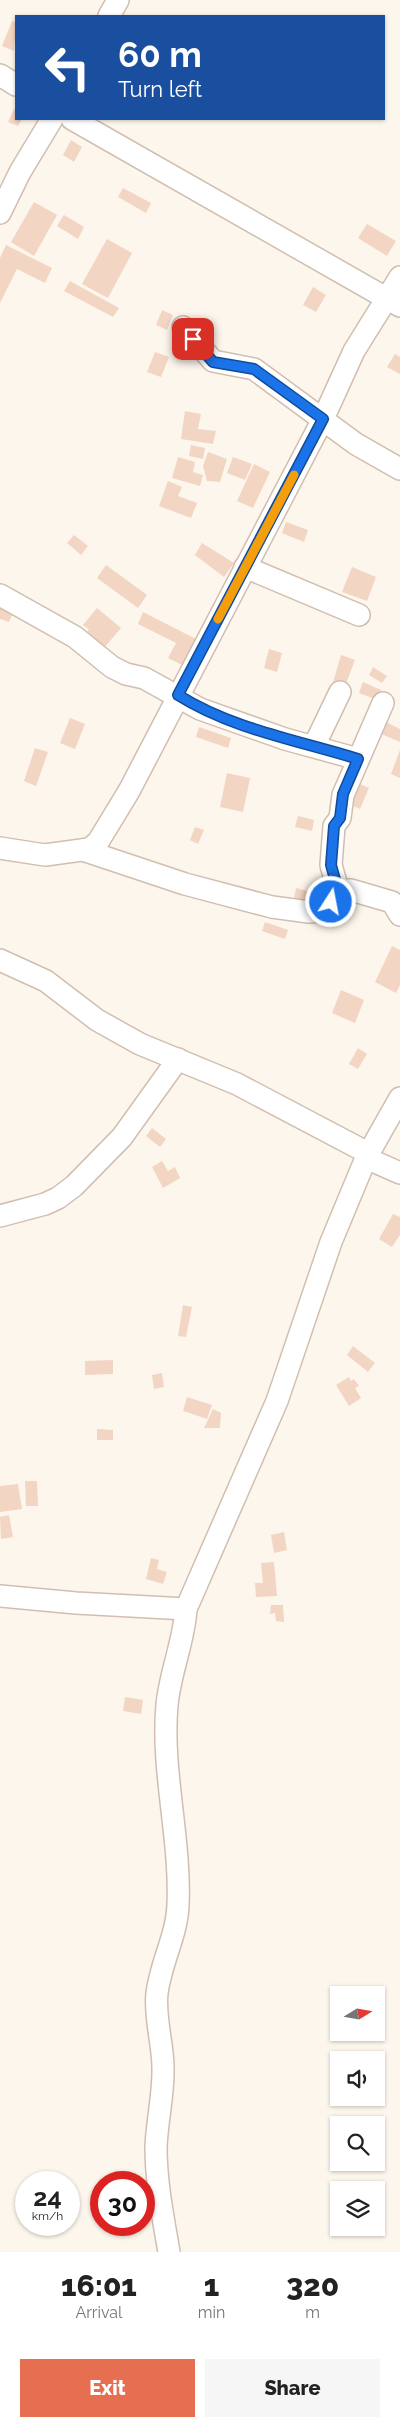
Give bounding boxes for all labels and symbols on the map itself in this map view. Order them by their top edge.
pin [172,318,214,360]
position arrow [304,875,356,927]
north arrow [330,1986,385,2041]
speed limit sign: 30 [90,2171,155,2236]

